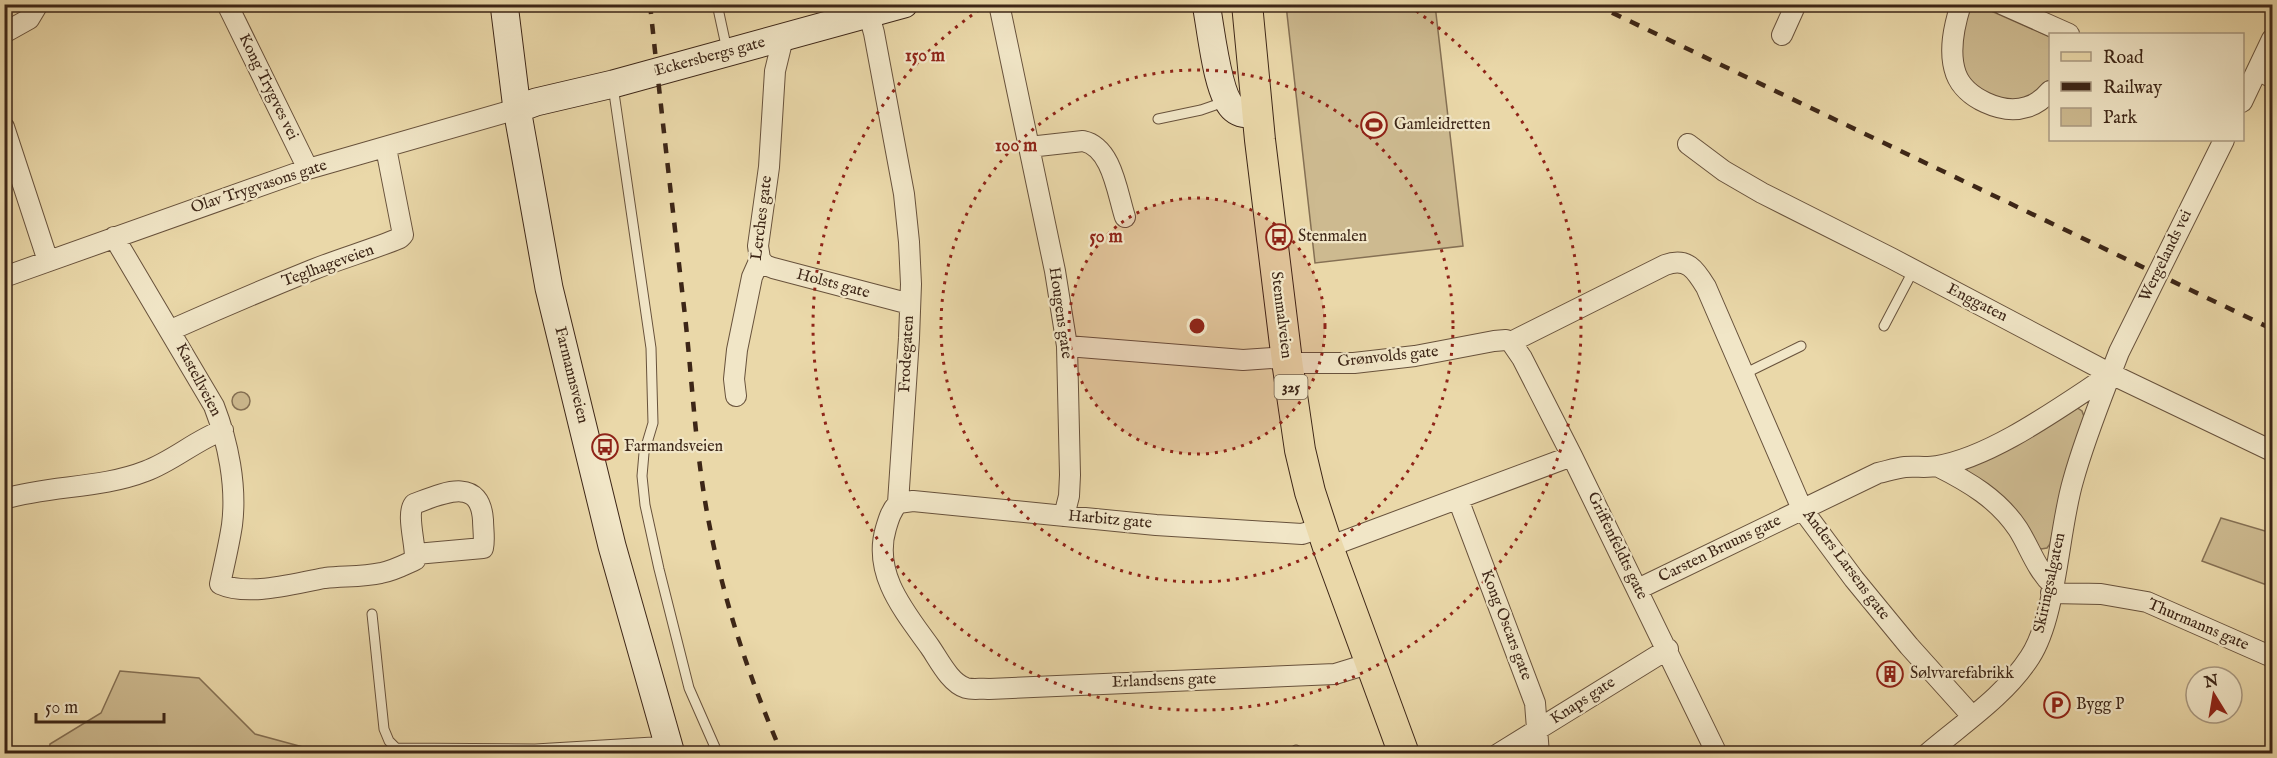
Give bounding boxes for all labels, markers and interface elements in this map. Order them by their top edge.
street label: Kong Trygves vei [234,31,302,143]
street label: Eckersbergs gate [653,33,767,81]
legend [2049,33,2244,141]
text: 150 m [905,45,945,68]
text: Road [2103,47,2144,70]
text: Railway [2103,77,2162,100]
text: Park [2103,107,2138,130]
sports icon: Gamleidretten [1359,110,1389,140]
place label: Gamleidretten [1394,115,1491,135]
text: 100 m [995,135,1037,158]
street label: Olav Trygvasons gate [188,156,330,218]
street label: Lerches gate [747,175,777,261]
street label: Wergelands vei [2135,207,2197,305]
bus stop icon: Stenmalen [1264,222,1294,252]
text: 50 m [1089,226,1123,249]
place label: Stenmalen [1298,227,1367,247]
street label: Teglhageveien [279,240,377,292]
street label: Holsts gate [794,265,872,303]
street label: Hougens gate [1044,266,1076,360]
street label: Stenmalveien [1266,270,1296,360]
street label: Enggaten [1943,279,2011,327]
street label: Frodegaten [895,314,919,393]
centre of rings [1187,316,1207,336]
street label: Farmannsveien [549,324,593,426]
street label: Kastellveien [170,340,226,420]
street label: Grønvolds gate [1337,342,1439,372]
road number: 325 [1274,375,1308,399]
bus stop icon: Farmandsveien [590,432,620,462]
place label: Farmandsveien [624,437,724,457]
street label: Griffenfeldts gate [1582,489,1652,603]
street label: Anders Larsens gate [1797,505,1894,624]
street label: Harbitz gate [1067,506,1153,534]
street label: Carsten Bruuns gate [1655,511,1785,587]
street label: Skiringsalgaten [2030,530,2071,635]
street label: Kong Oscars gate [1476,567,1536,683]
street label: Thurmanns gate [2144,595,2252,655]
building icon: Sølvvarefabrikk [1875,659,1905,689]
place label: Sølvvarefabrikk [1910,664,2014,684]
north arrow [2184,665,2244,725]
street label: Erlandsens gate [1112,669,1216,693]
text: N [2202,671,2220,694]
street label: Knaps gate [1547,673,1619,729]
scale bar [36,686,164,724]
parking icon: Bygg P [2042,690,2072,720]
place label: Bygg P [2076,695,2124,715]
text: 50 m [45,697,78,720]

